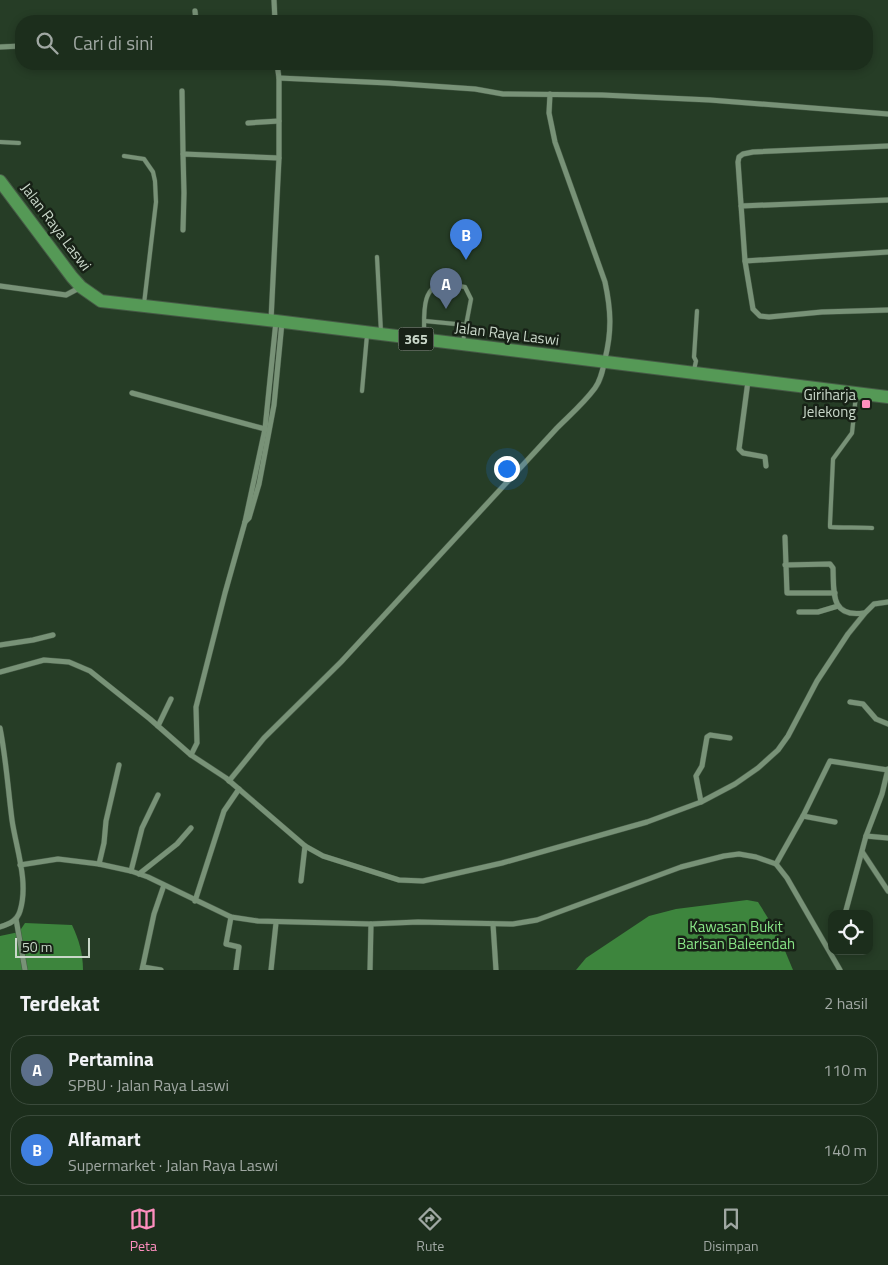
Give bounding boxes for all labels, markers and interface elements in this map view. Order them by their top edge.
search box [15,15,873,70]
text: Cari di sini [73,28,154,57]
icon: search [33,29,61,57]
street label: Jalan Raya Laswi [16,178,97,276]
pin: B [450,219,482,260]
pin: A [430,268,462,309]
street label: Jalan Raya Laswi [453,316,561,351]
road number: 365 [398,328,434,350]
place label: Giriharja Jelekong [802,383,856,423]
marker: Giriharja Jelekong [860,398,872,410]
your location [494,456,520,482]
map controls [828,910,873,955]
button: locate [828,910,873,955]
park label: Kawasan Bukit Barisan Baleendah [677,915,795,955]
scale bar [15,935,90,958]
text: 50 m [22,936,52,957]
text: Terdekat [20,987,100,1019]
text: 2 hasil [824,991,868,1015]
text: Pertamina [68,1044,154,1073]
text: A [32,1058,42,1082]
text: 110 m [823,1058,867,1082]
text: SPBU · Jalan Raya Laswi [68,1073,229,1097]
text: Alfamart [68,1124,141,1153]
text: B [32,1138,42,1162]
text: 140 m [823,1138,867,1162]
text: Supermarket · Jalan Raya Laswi [68,1153,278,1177]
tab: Peta [129,1205,157,1256]
tab: Rute [416,1205,444,1256]
tab: Disimpan [703,1205,759,1256]

